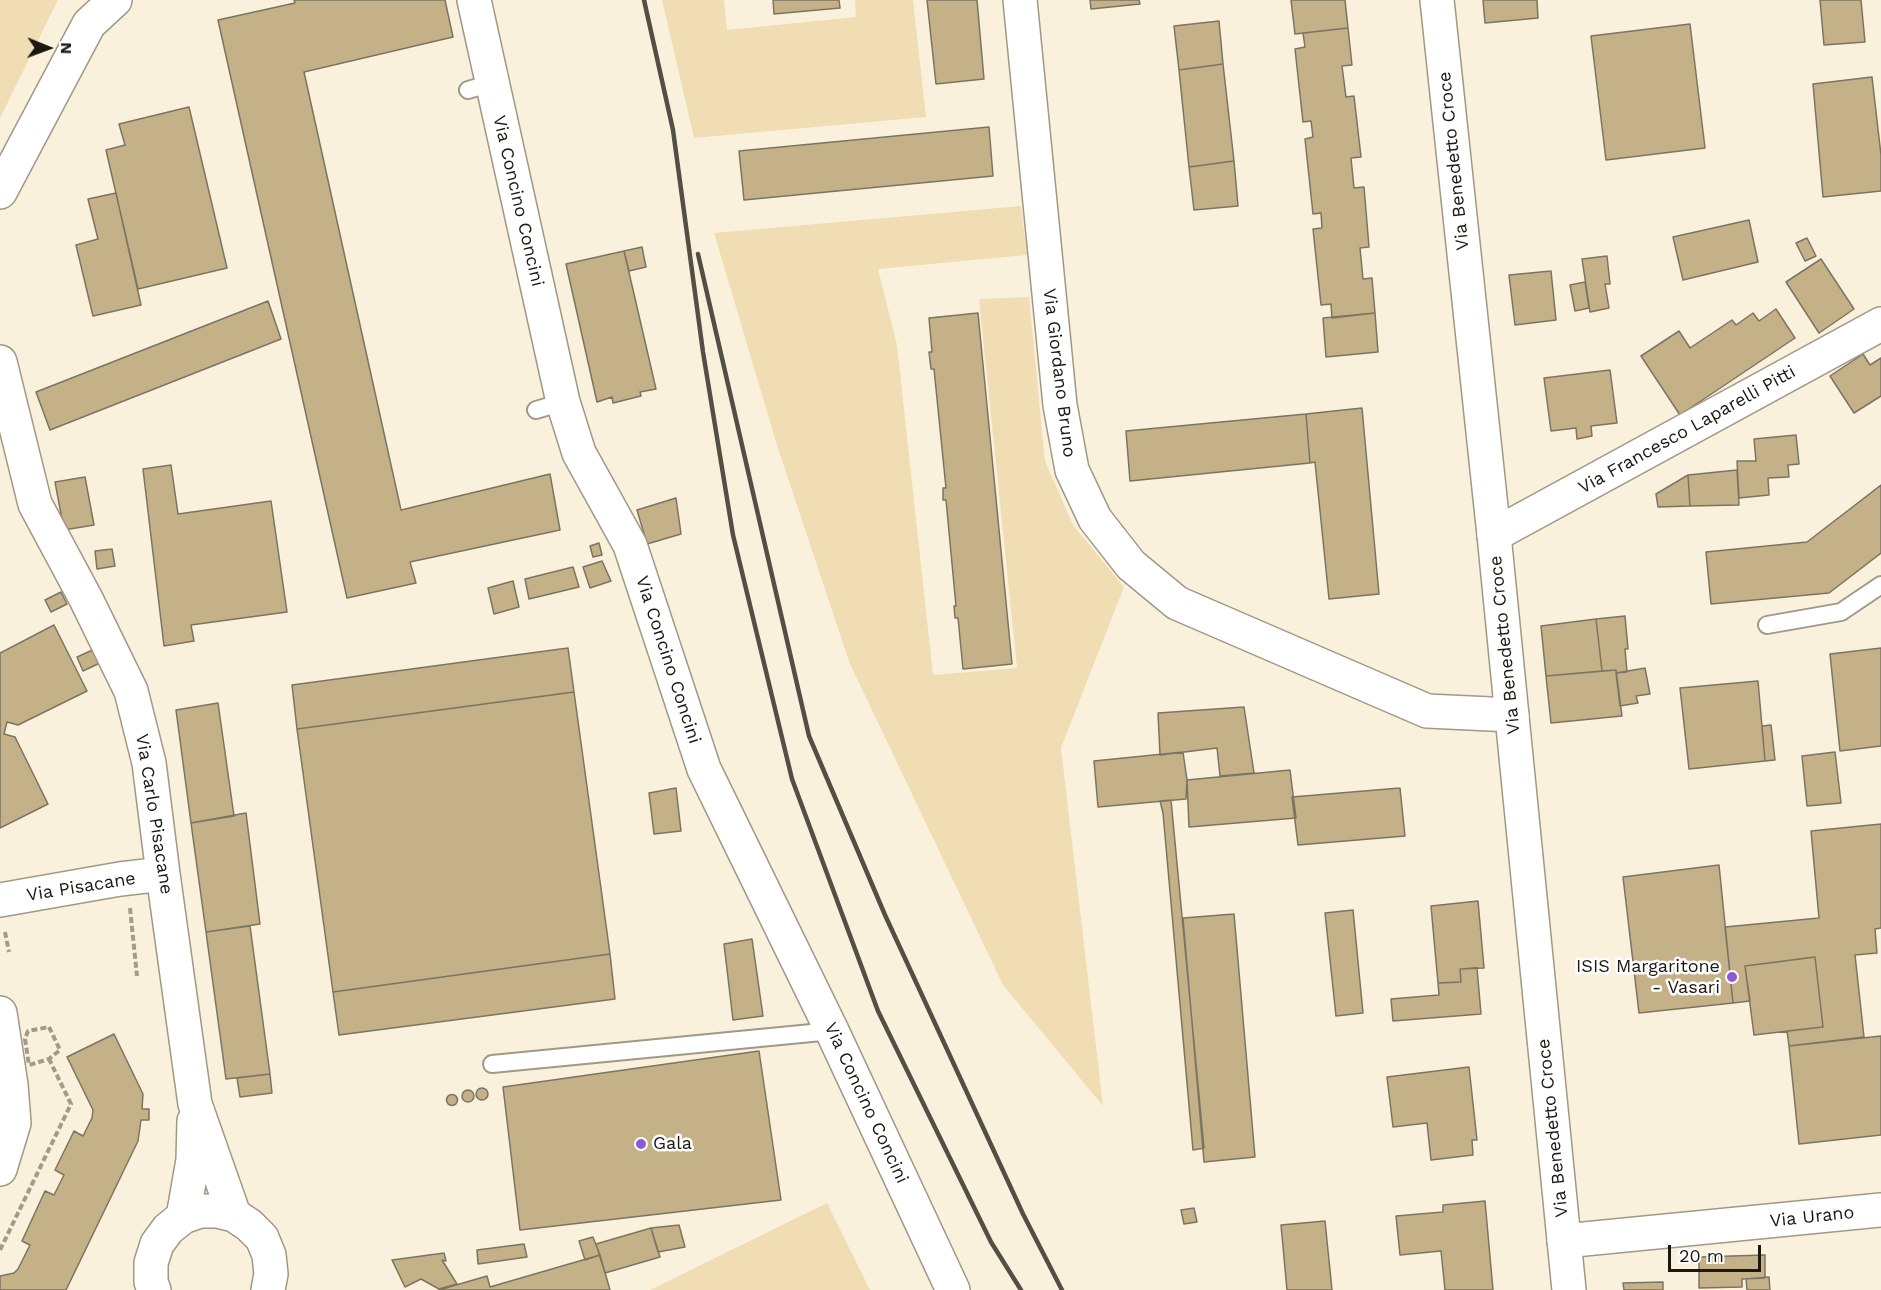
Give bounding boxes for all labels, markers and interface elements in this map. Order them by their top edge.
north arrow [18,18,78,78]
text: N [57,42,76,54]
street label: Via Benedetto Croce [1434,71,1474,251]
street label: Via Concino Concini [488,113,548,289]
street label: Via Giordano Bruno [1038,287,1080,459]
street label: Via Francesco Laparelli Pitti [1575,361,1799,499]
street label: Via Benedetto Croce [1485,555,1525,735]
street label: Via Concino Concini [631,573,705,747]
street label: Via Carlo Pisacane [131,732,177,896]
street label: Via Pisacane [25,868,137,906]
place label: ISIS Margaritone - Vasari [1576,956,1720,998]
marker: ISIS Margaritone - Vasari [1725,970,1739,984]
street label: Via Concino Concini [819,1019,913,1187]
street label: Via Benedetto Croce [1533,1038,1573,1218]
place label: Gala [653,1133,692,1155]
marker: Gala [634,1137,648,1151]
street label: Via Urano [1769,1202,1855,1232]
scale bar [1671,1233,1764,1271]
text: 20 m [1679,1245,1724,1266]

